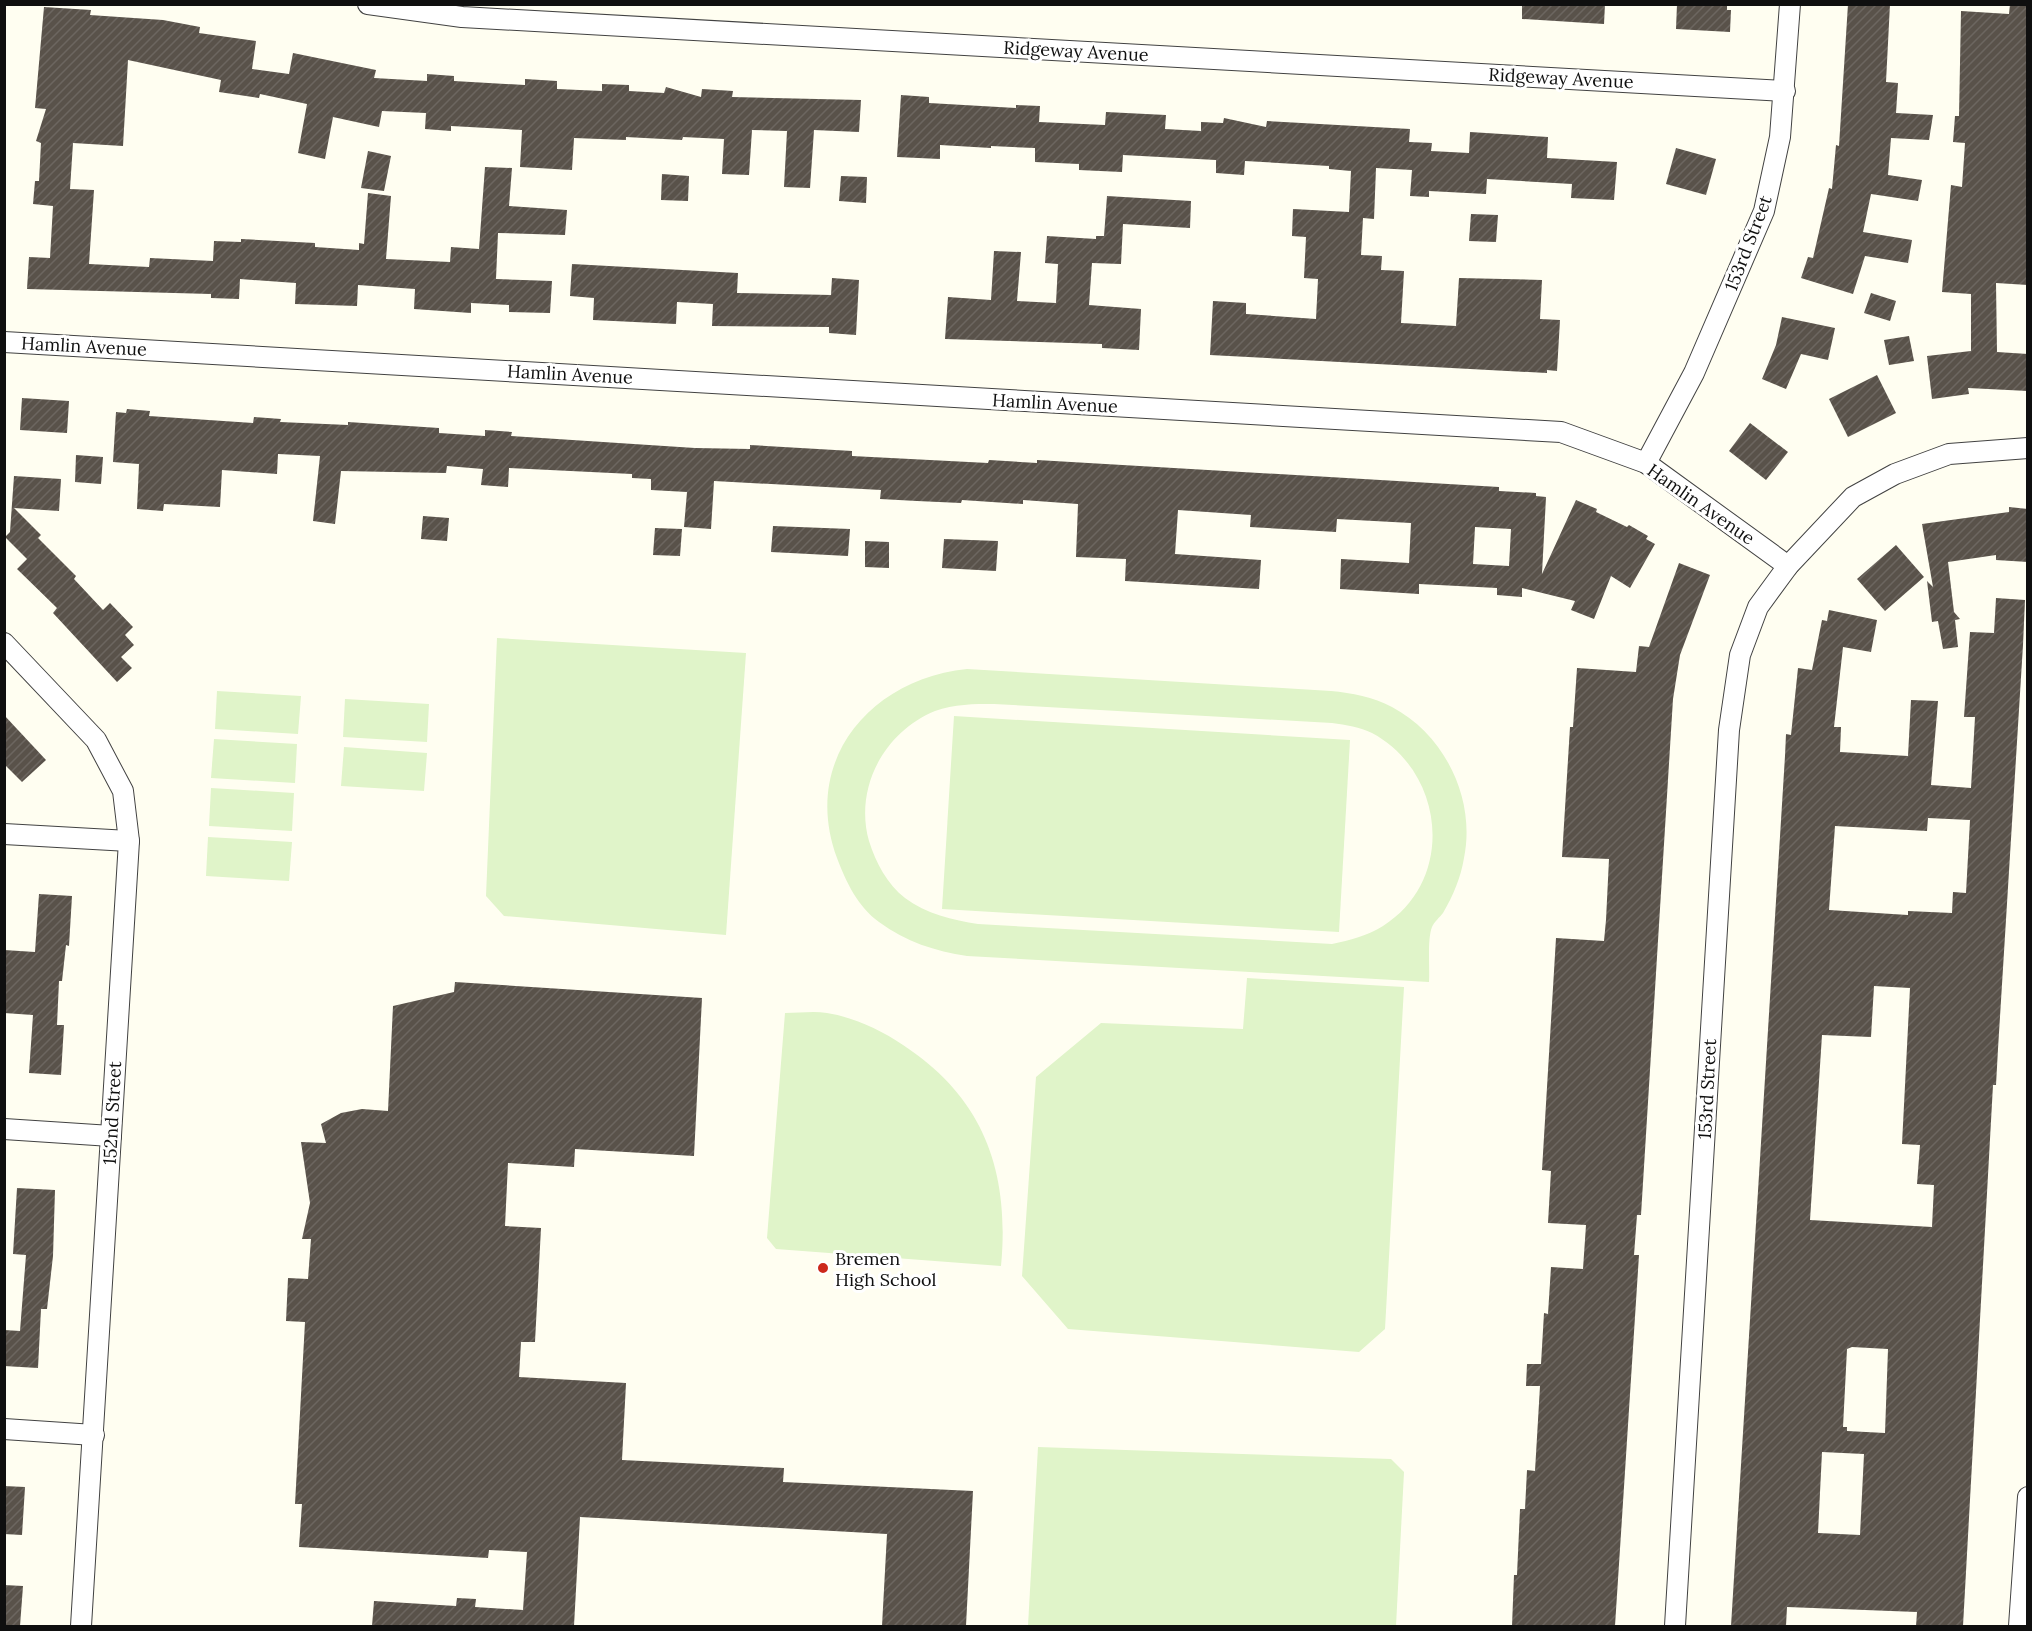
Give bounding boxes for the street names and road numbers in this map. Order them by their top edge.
street label: Ridgeway Avenue [1003,36,1149,66]
street label: Ridgeway Avenue [1488,63,1634,93]
street label: 153rd Street [1719,192,1777,294]
street label: Hamlin Avenue [20,331,148,361]
street label: Hamlin Avenue [506,359,634,389]
street label: Hamlin Avenue [991,388,1119,418]
street label: Hamlin Avenue [1643,458,1759,550]
street label: 153rd Street [1693,1038,1721,1140]
street label: 152nd Street [98,1061,126,1165]

